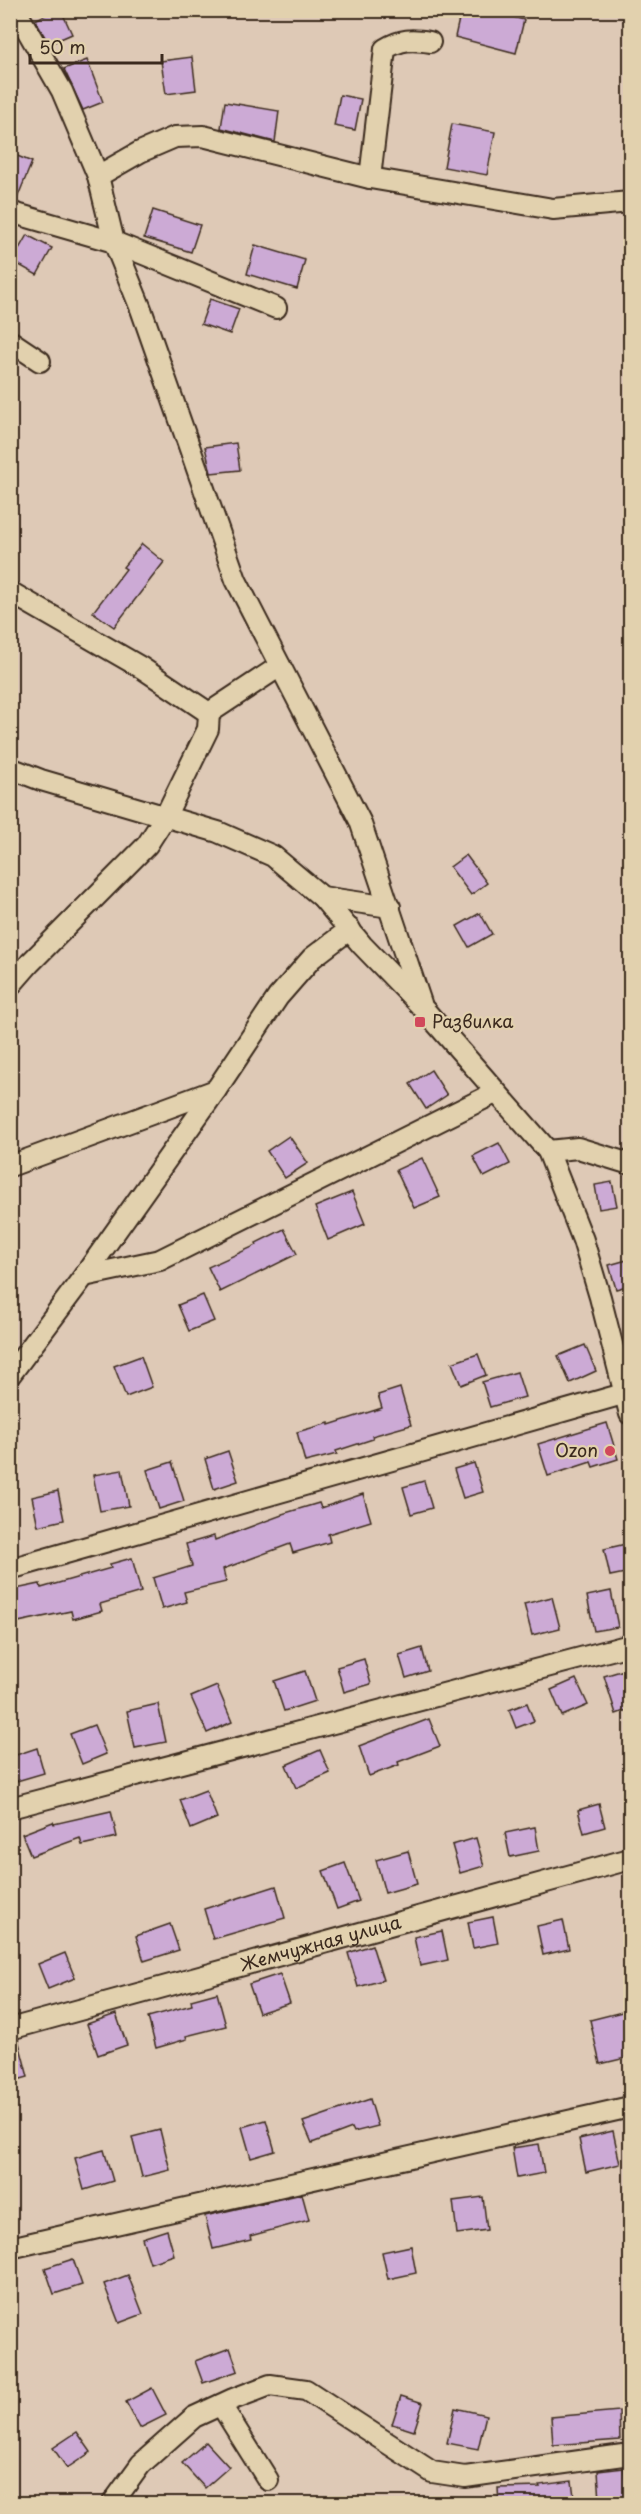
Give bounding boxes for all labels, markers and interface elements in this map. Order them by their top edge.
scale bar [30,27,162,65]
text: 50 m [39,33,86,60]
place label: Развилка [432,1007,514,1034]
marker: Развилка [413,1015,427,1029]
place label: Ozon [555,1436,598,1463]
marker: Ozon [603,1444,617,1458]
street label: Жемчужная улица [237,1907,404,1977]

